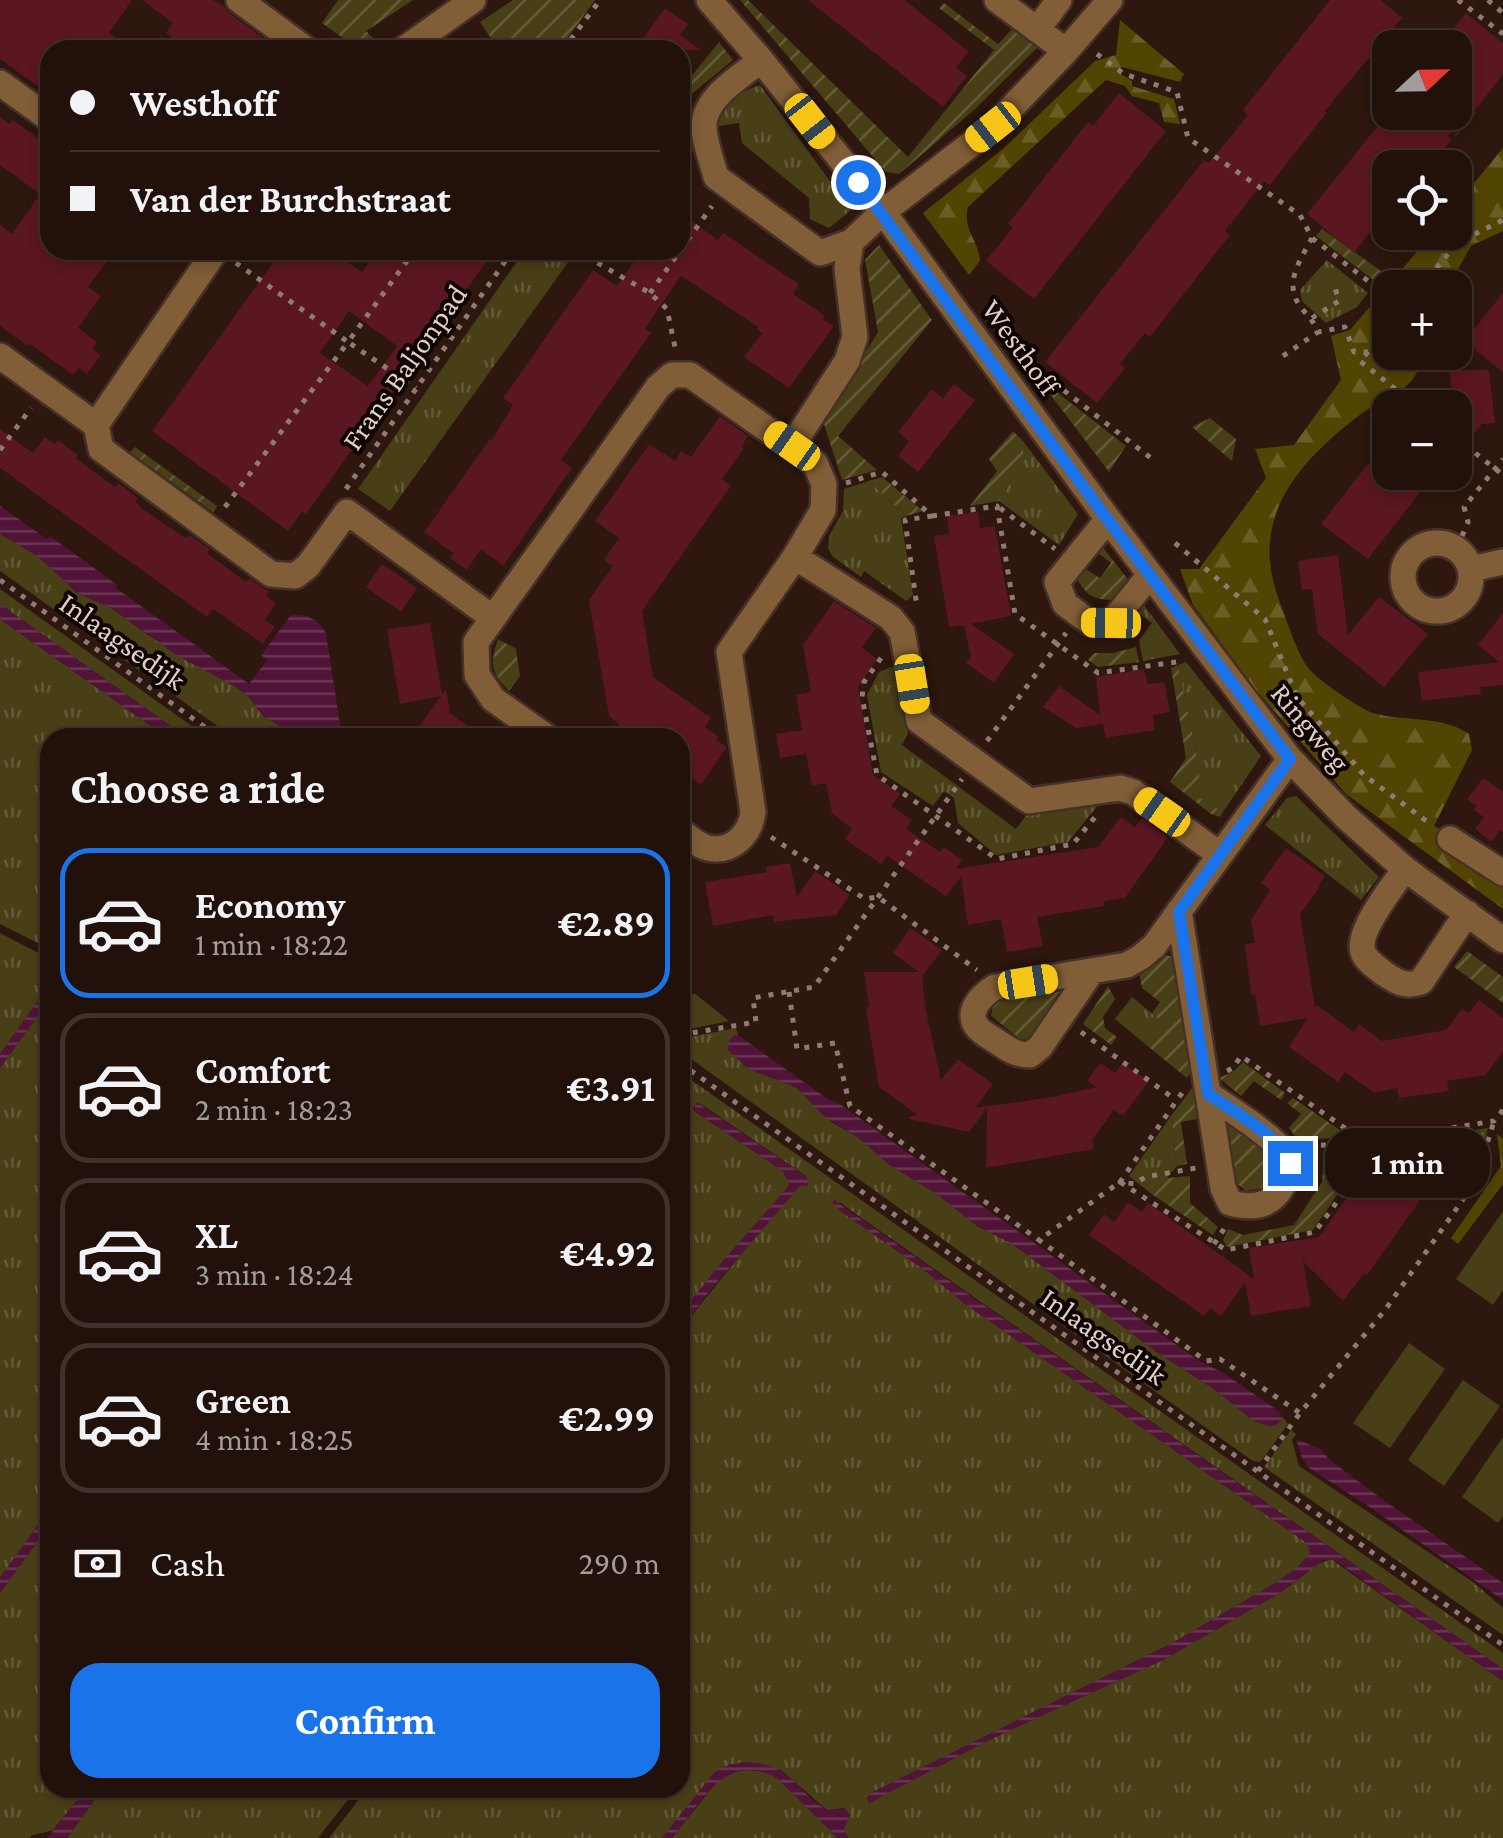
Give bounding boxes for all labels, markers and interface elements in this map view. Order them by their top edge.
north arrow [1372,30,1472,130]
map controls [1372,30,1472,490]
text: Westhoff [130,82,277,124]
car [780,88,840,154]
car [960,97,1026,157]
button: locate [1372,150,1472,250]
route start [836,160,881,205]
text: Van der Burchstraat [130,178,451,220]
button: + [1372,270,1472,370]
street label: Frans Baljonpad [335,278,474,457]
street label: Westhoff [975,293,1068,403]
button: − [1372,390,1472,490]
car [759,417,825,475]
street label: Inlaagsedijk [53,586,193,697]
car [1081,607,1141,639]
car [892,652,932,716]
street label: Ringweg [1264,676,1357,778]
text: Choose a ride [70,763,325,813]
car [1129,783,1195,841]
icon: car [75,878,165,968]
text: Economy [195,884,345,926]
text: €2.89 [558,902,655,944]
text: 1 min · 18:22 [195,926,348,962]
car [996,962,1060,1002]
icon: car [75,1043,165,1133]
text: Comfort [195,1049,331,1091]
text: €3.91 [567,1067,655,1109]
text: 2 min · 18:23 [195,1091,353,1127]
callout: 1 min [1325,1128,1490,1198]
route end [1268,1141,1313,1186]
text: 1 min [1371,1145,1444,1181]
icon: car [75,1208,165,1298]
text: XL [195,1214,238,1256]
text: €4.92 [560,1232,655,1274]
text: 3 min · 18:24 [195,1256,354,1292]
street label: Inlaagsedijk [1034,1281,1174,1392]
icon: car [75,1373,165,1463]
text: Green [195,1379,291,1421]
text: €2.99 [559,1397,655,1439]
text: 4 min · 18:25 [195,1421,354,1457]
icon: cash [70,1536,125,1591]
text: Cash [150,1542,225,1584]
text: 290 m [579,1545,660,1581]
button: Confirm [70,1663,660,1778]

